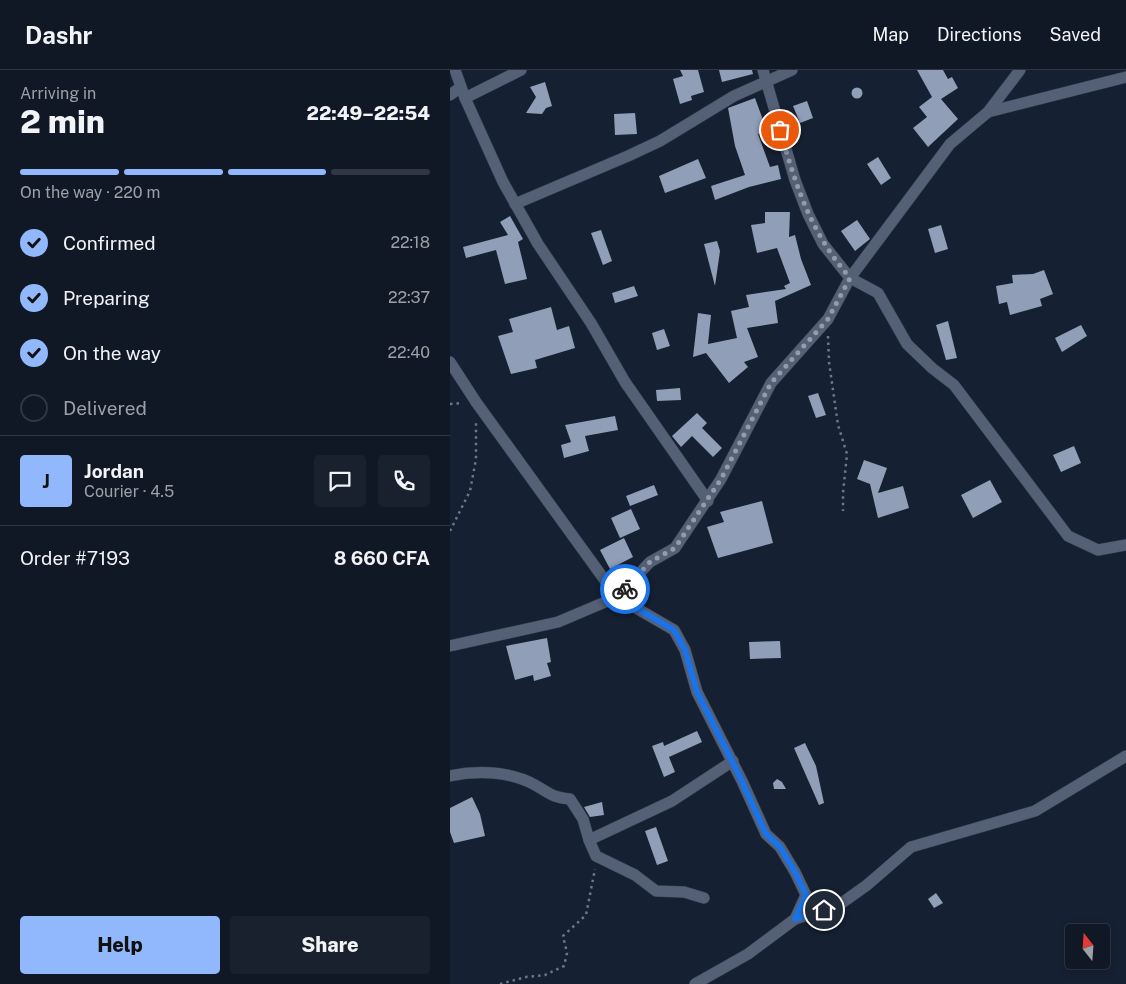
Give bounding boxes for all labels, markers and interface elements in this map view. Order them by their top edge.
text: Dashr [25,21,93,49]
text: Map [872,24,909,45]
text: Directions [937,24,1022,45]
text: Saved [1050,24,1101,45]
text: Arriving in [20,84,96,103]
text: 22:49–22:54 [306,102,430,124]
text: 2 min [20,103,105,140]
pin [759,109,801,151]
icon: bag [766,116,794,144]
text: On the way · 220 m [20,183,160,202]
icon: check [20,229,48,257]
text: Confirmed [63,232,156,254]
text: 22:18 [390,233,430,252]
icon: check [20,284,48,312]
text: Preparing [63,287,150,309]
text: 22:37 [388,288,430,307]
icon: check [20,339,48,367]
text: On the way [63,342,161,364]
text: 22:40 [388,343,430,362]
text: Delivered [63,397,147,419]
button: chat [314,455,366,507]
button: phone [378,455,430,507]
text: Jordan [84,460,144,482]
text: J [42,470,50,492]
text: Courier · 4.5 [84,482,174,501]
text: Order #7193 [20,547,130,569]
text: 8 660 CFA [334,547,430,569]
courier [600,564,650,614]
icon: bike [611,575,639,603]
pin [803,889,845,931]
icon: home [810,896,838,924]
button: Help [20,916,220,974]
button: Share [230,916,430,974]
north arrow [1065,924,1110,969]
map controls [1065,924,1110,969]

